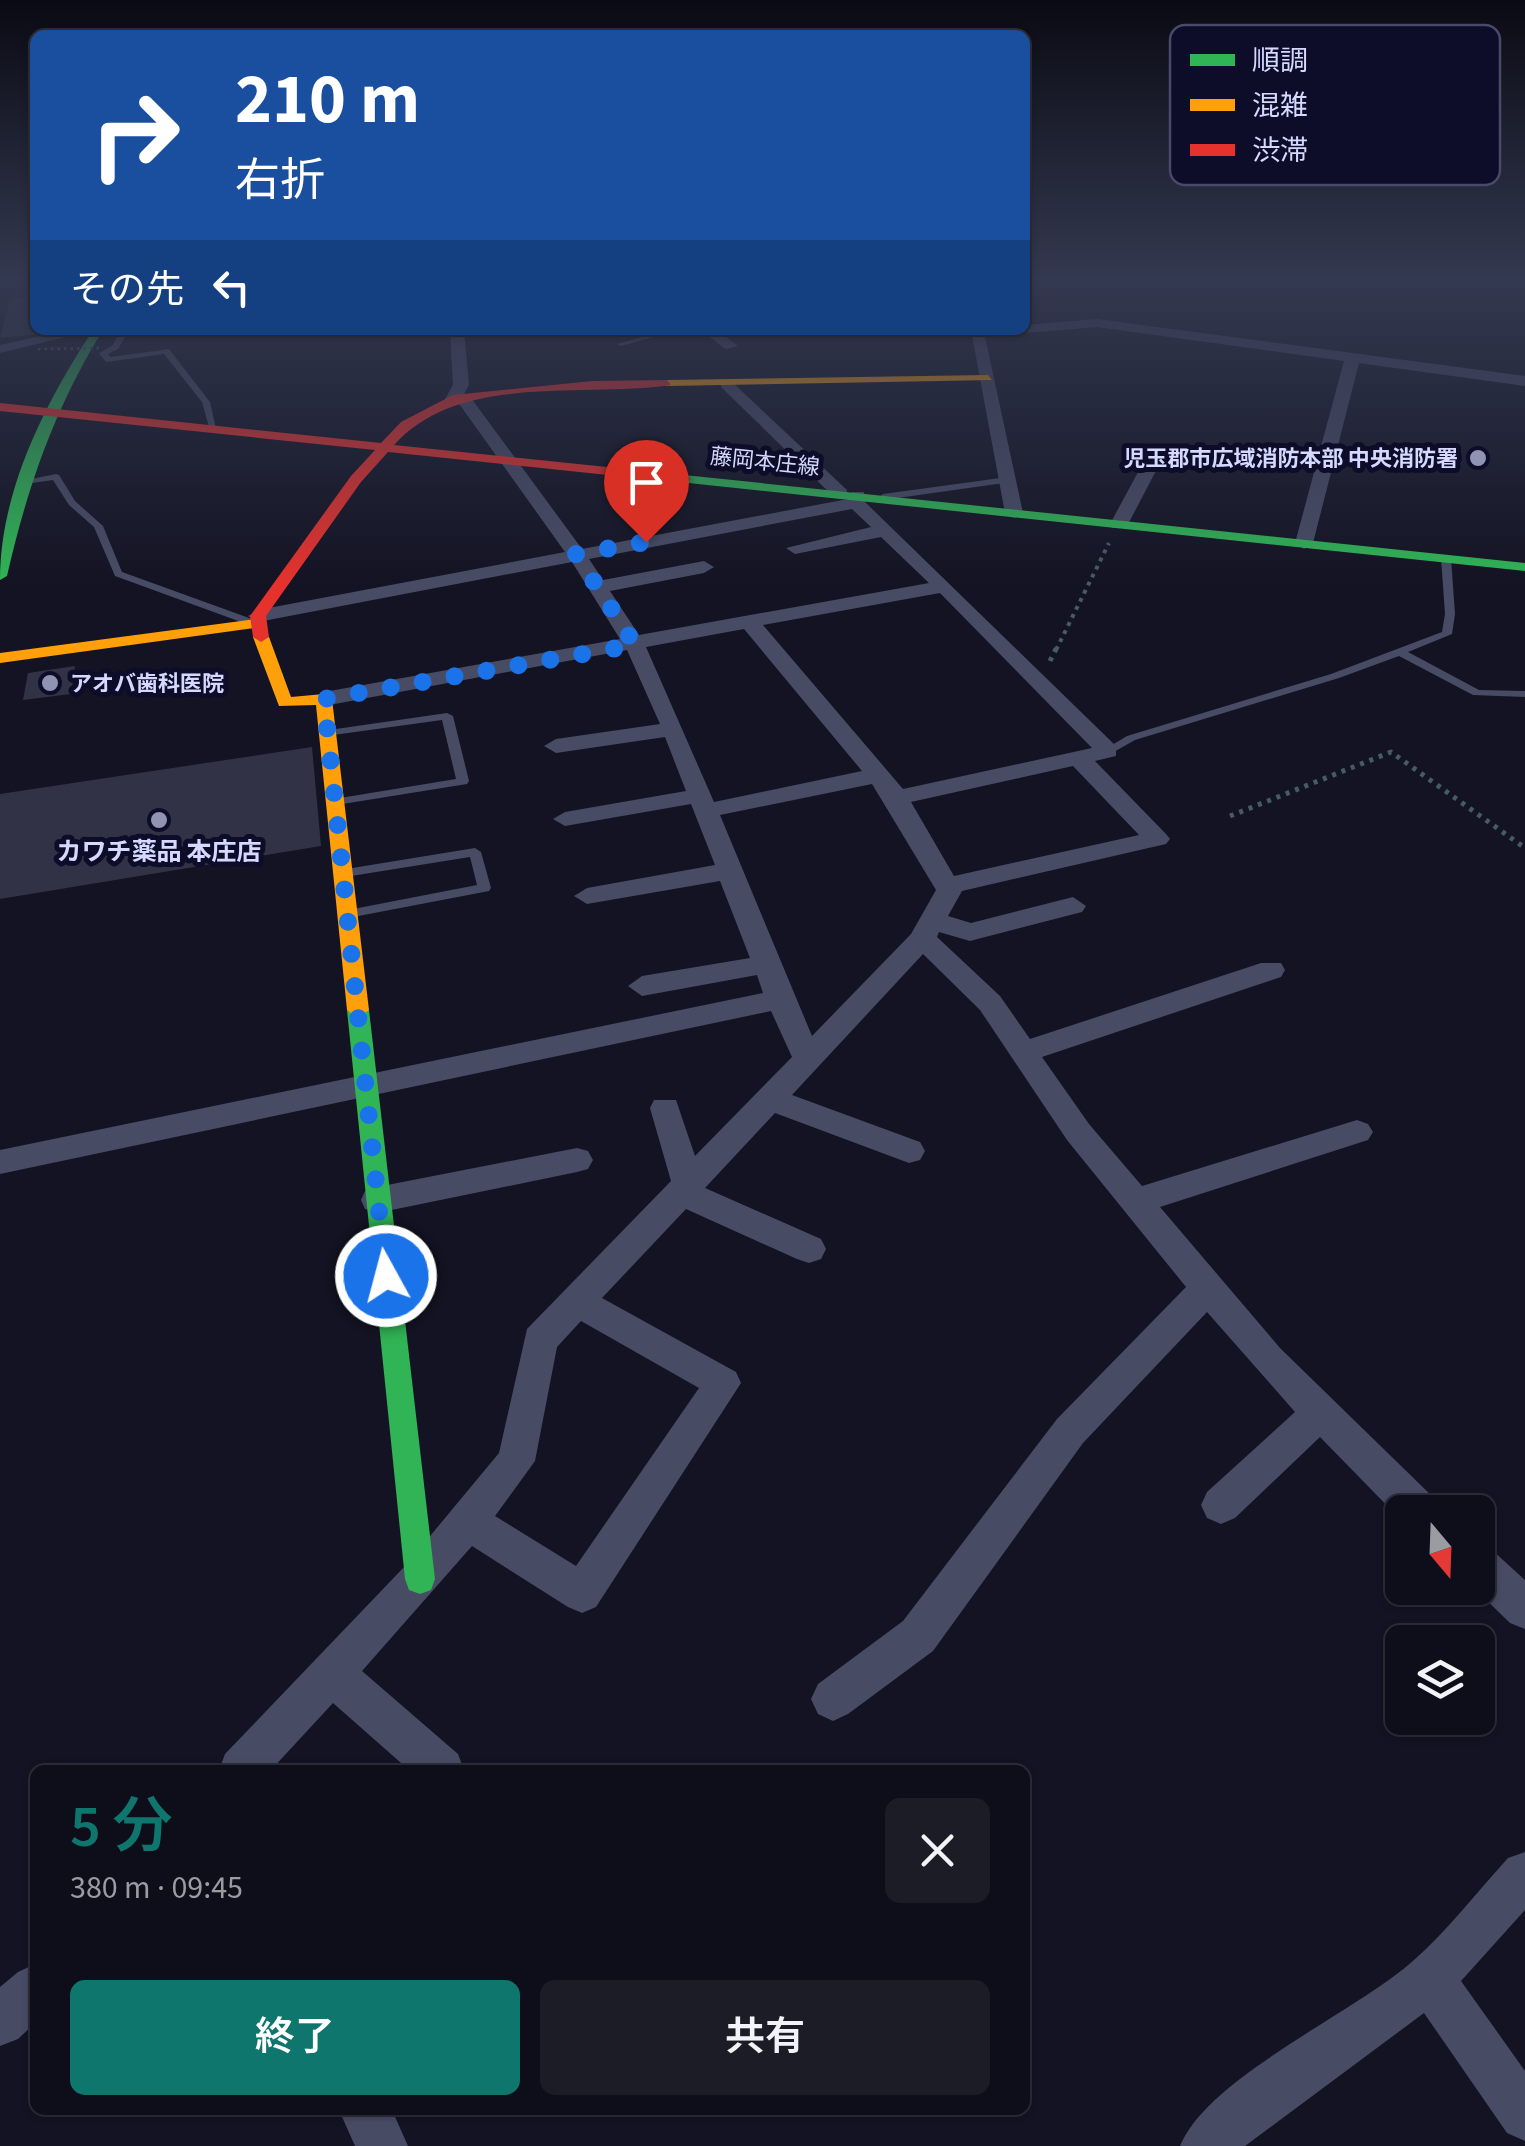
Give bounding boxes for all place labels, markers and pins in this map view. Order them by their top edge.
pin [604,440,689,543]
place label: 児玉郡市広域消防本部 中央消防署 [1124,443,1458,475]
marker: 児玉郡市広域消防本部 中央消防署 [1467,447,1489,469]
place label: アオバ歯科医院 [70,668,224,700]
marker: アオバ歯科医院 [39,672,61,694]
marker: カワチ薬品 本庄店 [148,809,170,831]
place label: カワチ薬品 本庄店 [56,834,262,870]

